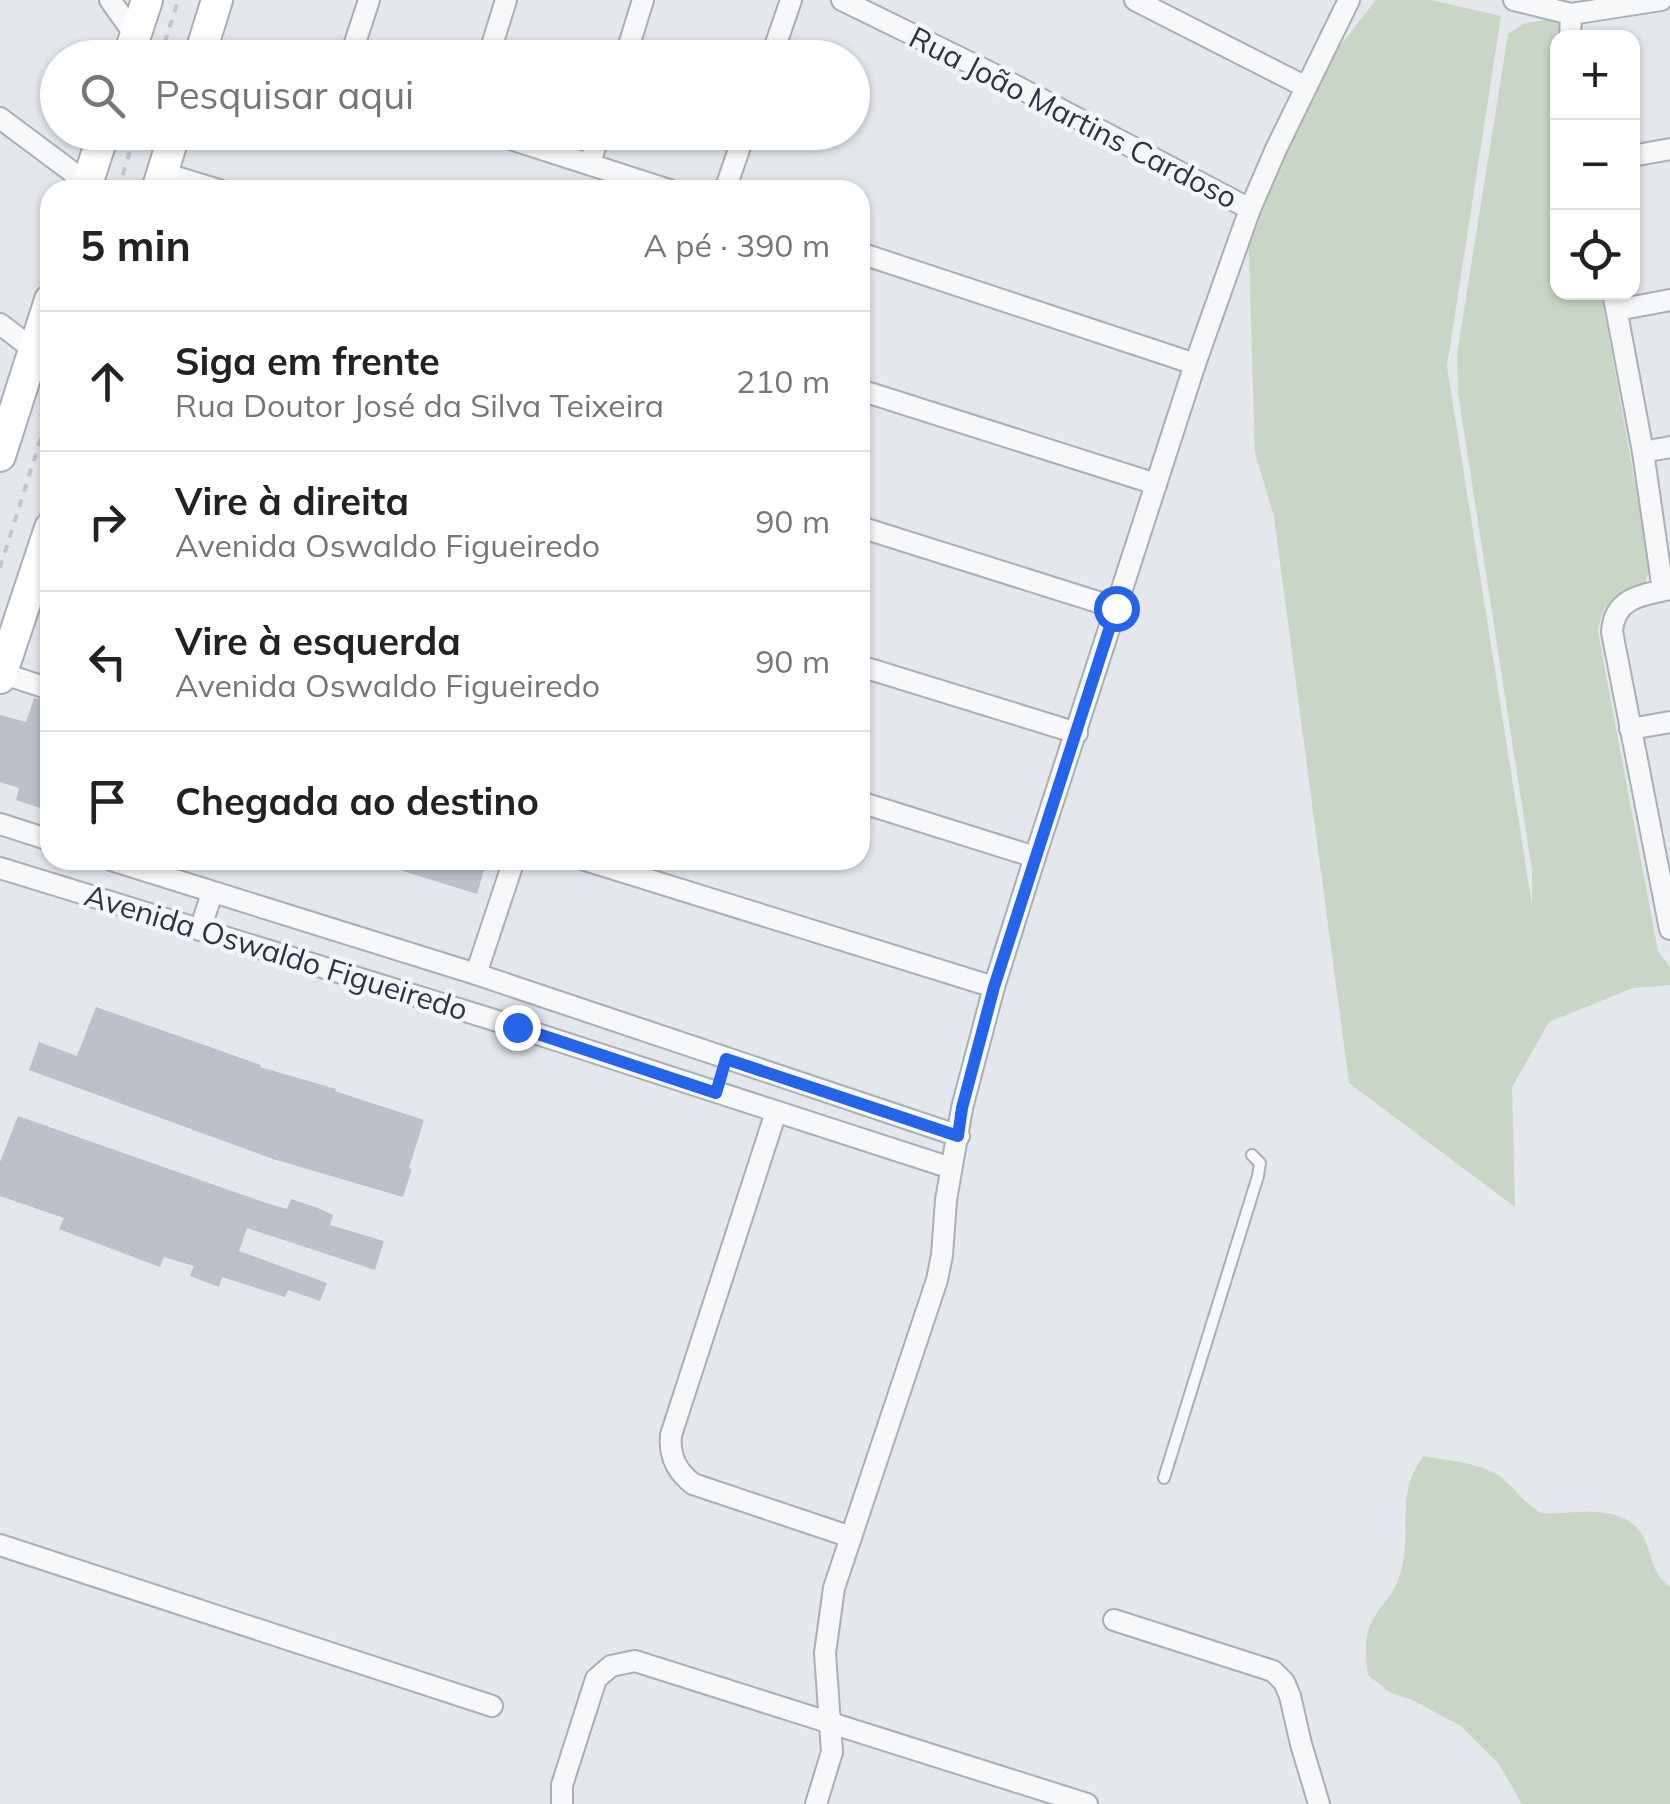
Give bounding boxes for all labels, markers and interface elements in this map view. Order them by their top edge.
street label: Rua João Martins Cardoso [903,18,1244,216]
map controls [1550,30,1640,300]
button: + [1550,30,1640,120]
search box [40,40,870,150]
icon: search [75,68,130,123]
text: Pesquisar aqui [155,71,414,119]
button: − [1550,120,1640,210]
button: locate [1550,210,1640,300]
text: 5 min [80,219,191,272]
text: A pé · 390 m [643,225,830,265]
text: Siga em frente [175,337,440,385]
icon: ahead [80,354,135,409]
text: 210 m [736,361,830,401]
text: Rua Doutor José da Silva Teixeira [175,385,664,425]
text: Vire à direita [175,477,409,525]
icon: right [80,494,135,549]
text: 90 m [755,501,830,541]
text: Avenida Oswaldo Figueiredo [175,525,600,565]
route start [1094,586,1140,632]
text: Vire à esquerda [175,617,461,665]
icon: left [80,634,135,689]
text: 90 m [755,641,830,681]
text: Avenida Oswaldo Figueiredo [175,665,600,705]
icon: arrive [80,774,135,829]
text: Chegada ao destino [175,777,539,825]
street label: Avenida Oswaldo Figueiredo [80,876,472,1028]
route end [495,1005,541,1051]

